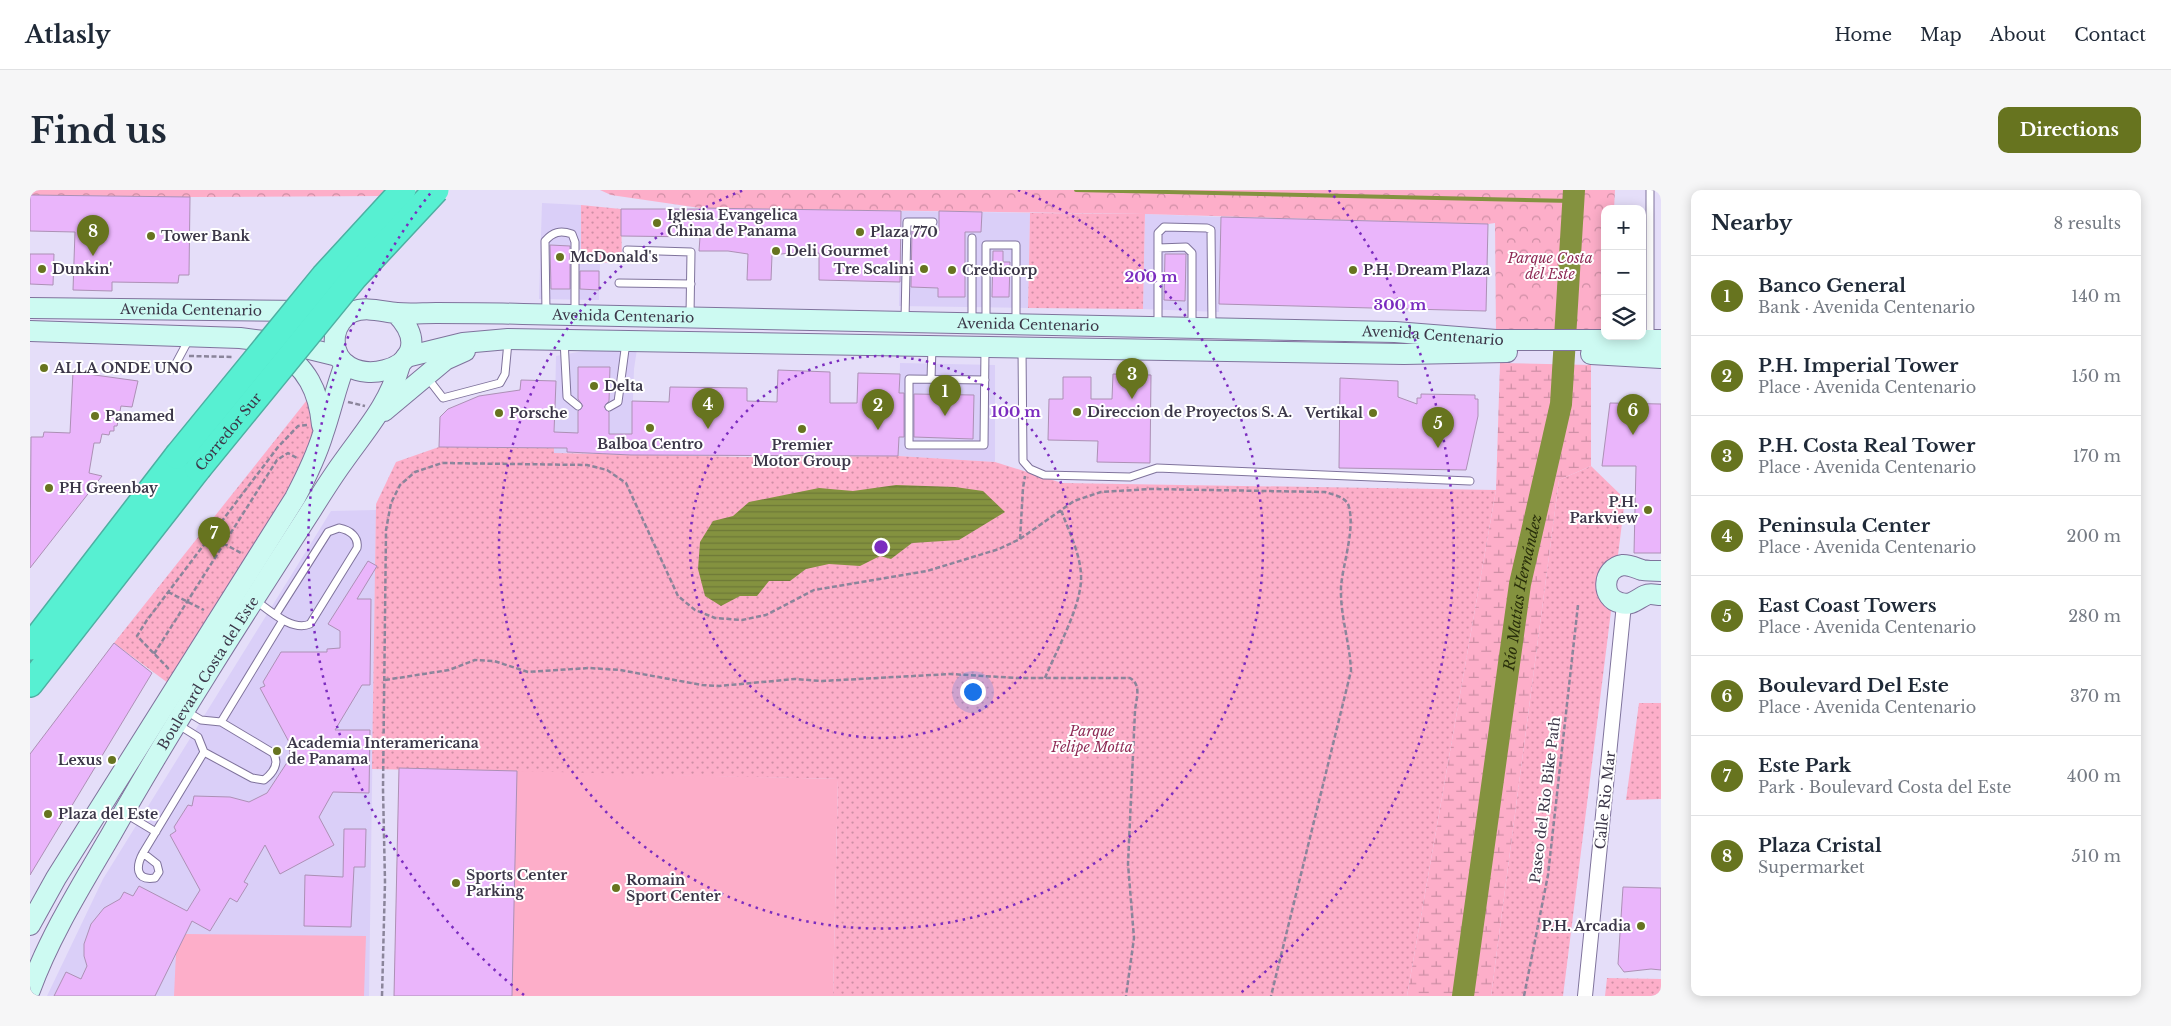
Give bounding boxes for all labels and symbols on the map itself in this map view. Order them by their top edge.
place label: Iglesia Evangelica China de Panama [667,206,798,240]
pin: 8 [77,215,109,256]
marker: Iglesia Evangelica China de Panama [651,217,663,229]
place label: Plaza 770 [870,223,938,241]
marker: Plaza 770 [854,226,866,238]
place label: Tower Bank [161,227,251,245]
marker: Tower Bank [145,230,157,242]
place label: Deli Gourmet [786,242,889,260]
marker: Deli Gourmet [770,245,782,257]
place label: McDonald's [570,248,658,266]
park label: Parque Costa del Este [1506,249,1593,283]
marker: McDonald's [554,251,566,263]
place label: Dunkin' [52,260,112,278]
place label: Tre Scalini [834,260,914,278]
place label: Credicorp [962,261,1037,279]
place label: P.H. Dream Plaza [1363,261,1490,279]
marker: Dunkin' [36,263,48,275]
marker: Tre Scalini [918,263,930,275]
marker: Credicorp [946,264,958,276]
marker: P.H. Dream Plaza [1347,264,1359,276]
text: 200 m [1125,267,1178,286]
text: 300 m [1374,295,1427,314]
street label: Avenida Centenario [119,300,262,320]
street label: Avenida Centenario [551,306,694,327]
street label: Avenida Centenario [956,314,1099,335]
street label: Avenida Centenario [1361,322,1504,349]
pin: 3 [1116,358,1148,399]
place label: ALLA ONDE UNO [53,359,193,377]
marker: ALLA ONDE UNO [38,362,50,374]
pin: 1 [929,375,961,416]
place label: Delta [604,377,643,395]
marker: Delta [588,380,600,392]
pin: 4 [692,388,724,429]
street label: Corredor Sur [191,389,266,475]
pin: 2 [862,389,894,430]
pin: 6 [1617,394,1649,435]
text: 100 m [991,402,1041,421]
place label: Direccion de Proyectos S. A. [1087,403,1292,421]
place label: Porsche [509,404,568,422]
place label: Vertikal [1304,404,1363,422]
marker: Direccion de Proyectos S. A. [1071,406,1083,418]
place label: Panamed [105,407,175,425]
marker: Porsche [493,407,505,419]
marker: Vertikal [1367,407,1379,419]
pin: 5 [1422,407,1454,448]
marker: Panamed [89,410,101,422]
marker: Balboa Centro [644,422,656,434]
marker: Premier Motor Group [796,423,808,435]
place label: Balboa Centro [597,435,703,453]
place label: Premier Motor Group [753,436,851,470]
place label: PH Greenbay [59,479,159,497]
marker: PH Greenbay [43,482,55,494]
place label: P.H. Parkview [1570,493,1639,527]
marker: P.H. Parkview [1642,504,1654,516]
water label: Río Matías Hernández [1498,512,1545,673]
pin: 7 [198,517,230,558]
centre of rings [872,538,890,556]
street label: Boulevard Costa del Este [154,593,263,753]
your location [960,679,986,705]
street label: Paseo del Rio Bike Path [1526,715,1564,884]
park label: Parque Felipe Motta [1050,722,1133,756]
place label: Academia Interamericana de Panama [286,734,479,768]
marker: Academia Interamericana de Panama [271,745,283,757]
street label: Calle Rio Mar [1591,750,1619,850]
place label: Lexus [58,751,102,769]
marker: Lexus [106,754,118,766]
place label: Plaza del Este [58,805,158,823]
marker: Plaza del Este [42,808,54,820]
place label: Sports Center Parking [466,866,567,900]
place label: Romain Sport Center [626,871,721,905]
marker: Sports Center Parking [450,877,462,889]
marker: Romain Sport Center [610,882,622,894]
place label: P.H. Arcadia [1541,917,1631,935]
marker: P.H. Arcadia [1635,920,1647,932]

